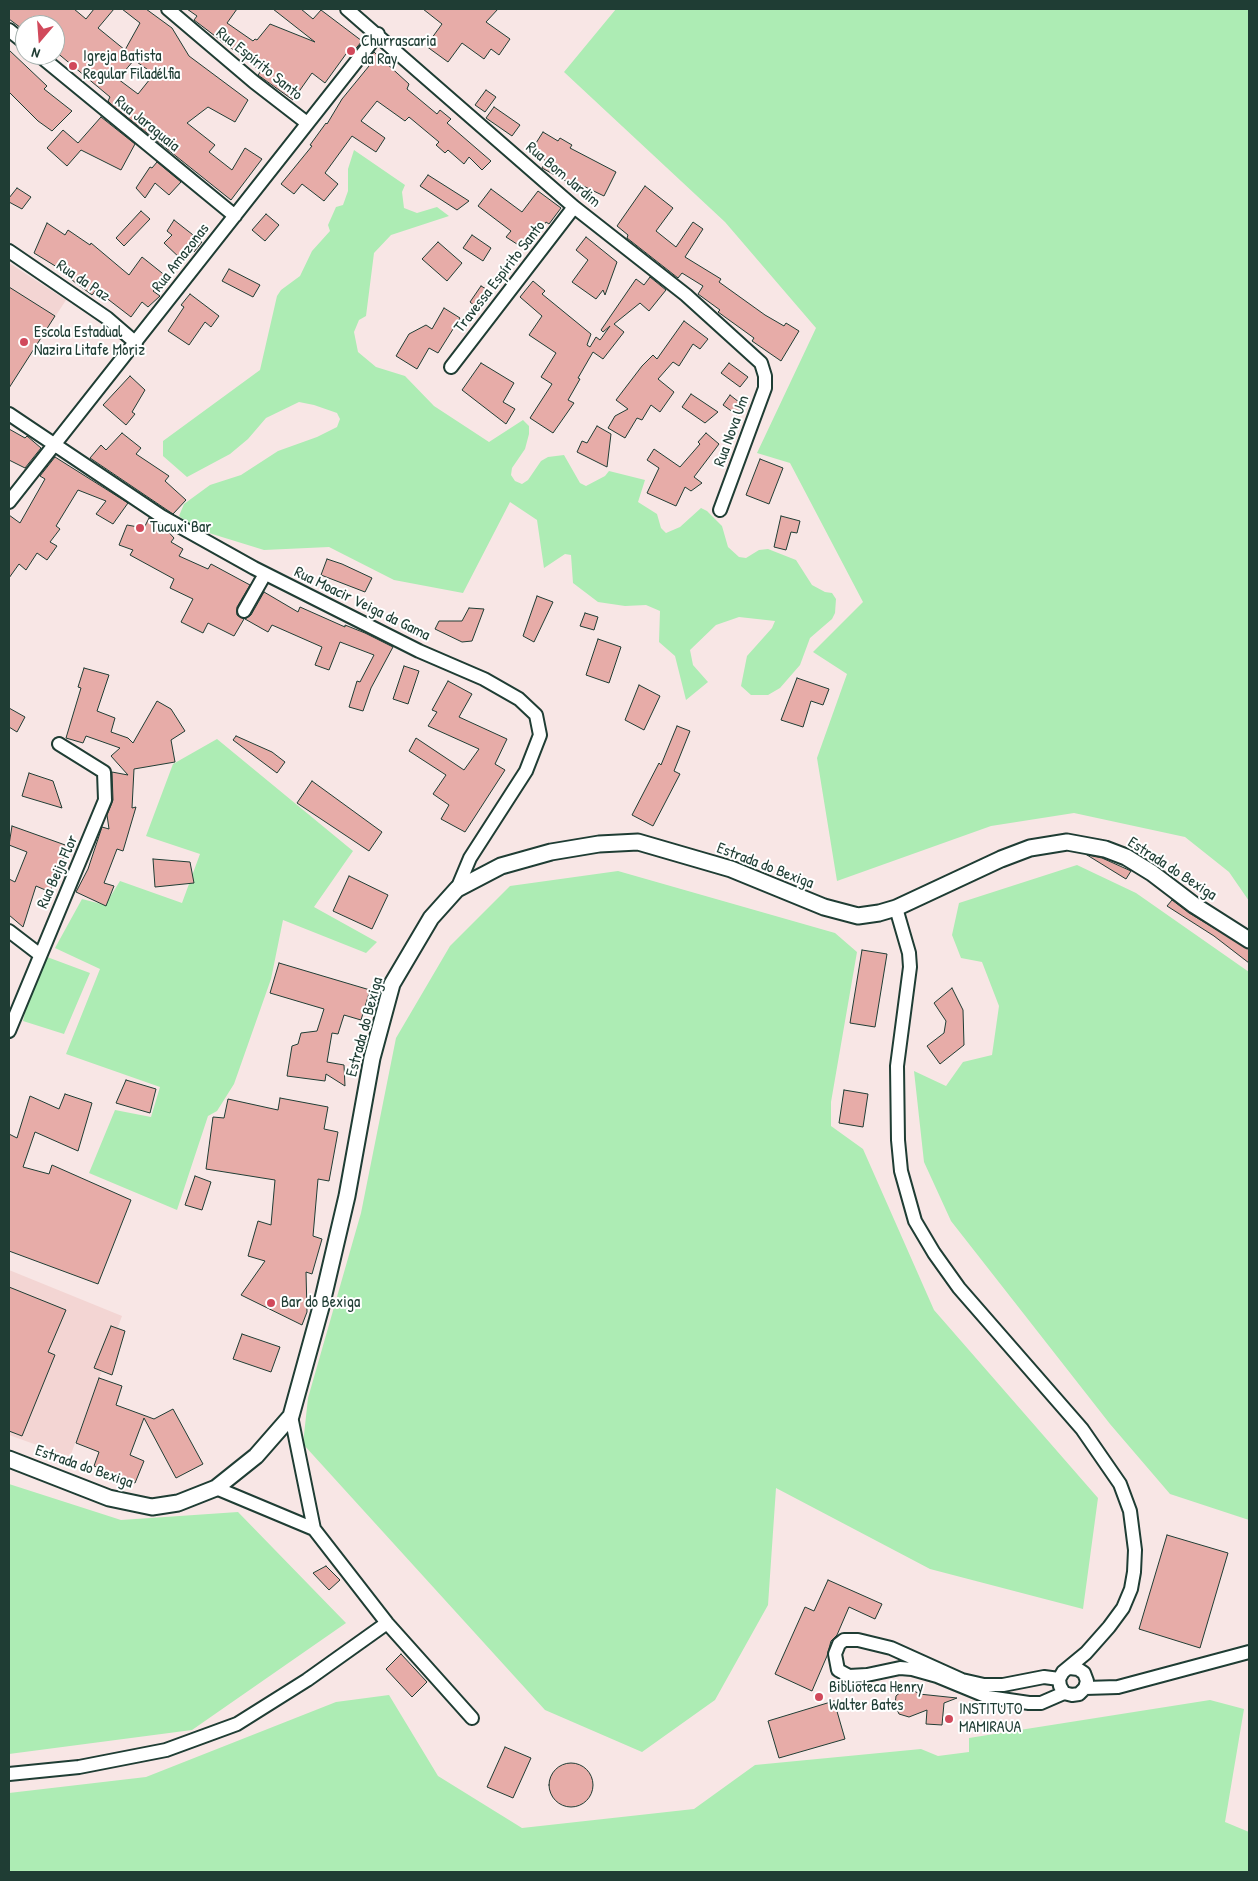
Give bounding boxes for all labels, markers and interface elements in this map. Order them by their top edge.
north arrow [15,15,65,65]
street label: Rua Espírito Santo [212,23,306,105]
place label: Churrascaria da Ray [361,32,436,70]
text: N [29,44,42,64]
marker: Churrascaria da Ray [345,45,357,57]
place label: Igreja Batista Regular Filadélfia [83,47,180,85]
marker: Igreja Batista Regular Filadélfia [67,60,79,72]
street label: Rua Jaraguaia [111,92,183,156]
street label: Rua Bom Jardim [522,138,604,212]
street label: Travessa Espírito Santo [450,217,550,337]
street label: Rua Amazonas [148,220,214,296]
street label: Rua da Paz [53,256,113,306]
place label: Escola Estadual Nazira Litafe Moriz [34,323,145,361]
marker: Escola Estadual Nazira Litafe Moriz [18,336,30,348]
street label: Rua Nova Um [710,393,754,469]
place label: Tucuxi Bar [150,518,211,538]
marker: Tucuxi Bar [134,522,146,534]
street label: Rua Moacir Veiga da Gama [291,563,433,645]
street label: Rua Beija Flor [33,832,83,912]
street label: Estrada do Bexiga [1124,833,1220,905]
street label: Estrada do Bexiga [714,839,816,893]
street label: Estrada do Bexiga [342,975,388,1079]
place label: Bar do Bexiga [281,1293,360,1313]
marker: Bar do Bexiga [265,1297,277,1309]
street label: Estrada do Bexiga [32,1441,136,1493]
place label: Biblioteca Henry Walter Bates [829,1678,924,1716]
marker: Biblioteca Henry Walter Bates [813,1691,825,1703]
place label: INSTITUTO MAMIRAUA [959,1700,1023,1738]
marker: INSTITUTO MAMIRAUA [943,1713,955,1725]

